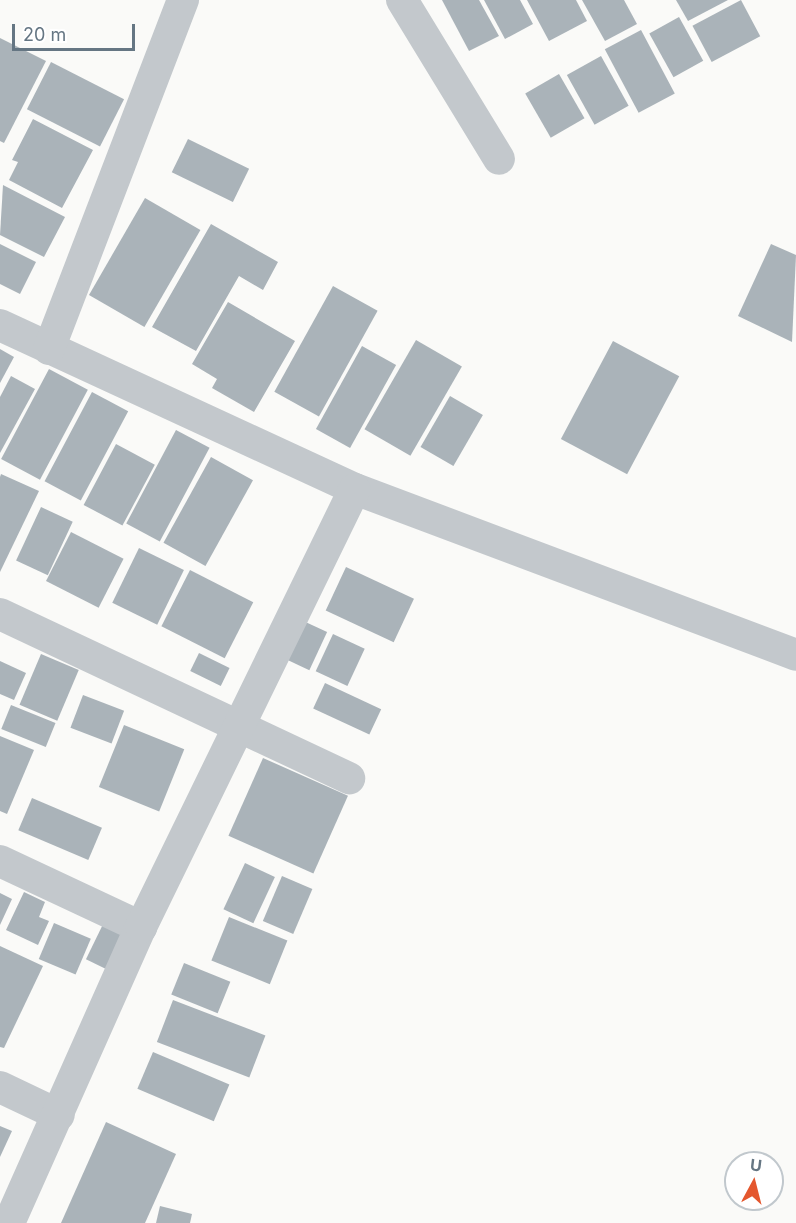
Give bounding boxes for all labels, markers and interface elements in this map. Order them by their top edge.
scale bar [15,12,138,50]
text: 20 m [23,24,66,45]
north arrow [724,1151,784,1211]
text: U [749,1154,763,1176]

